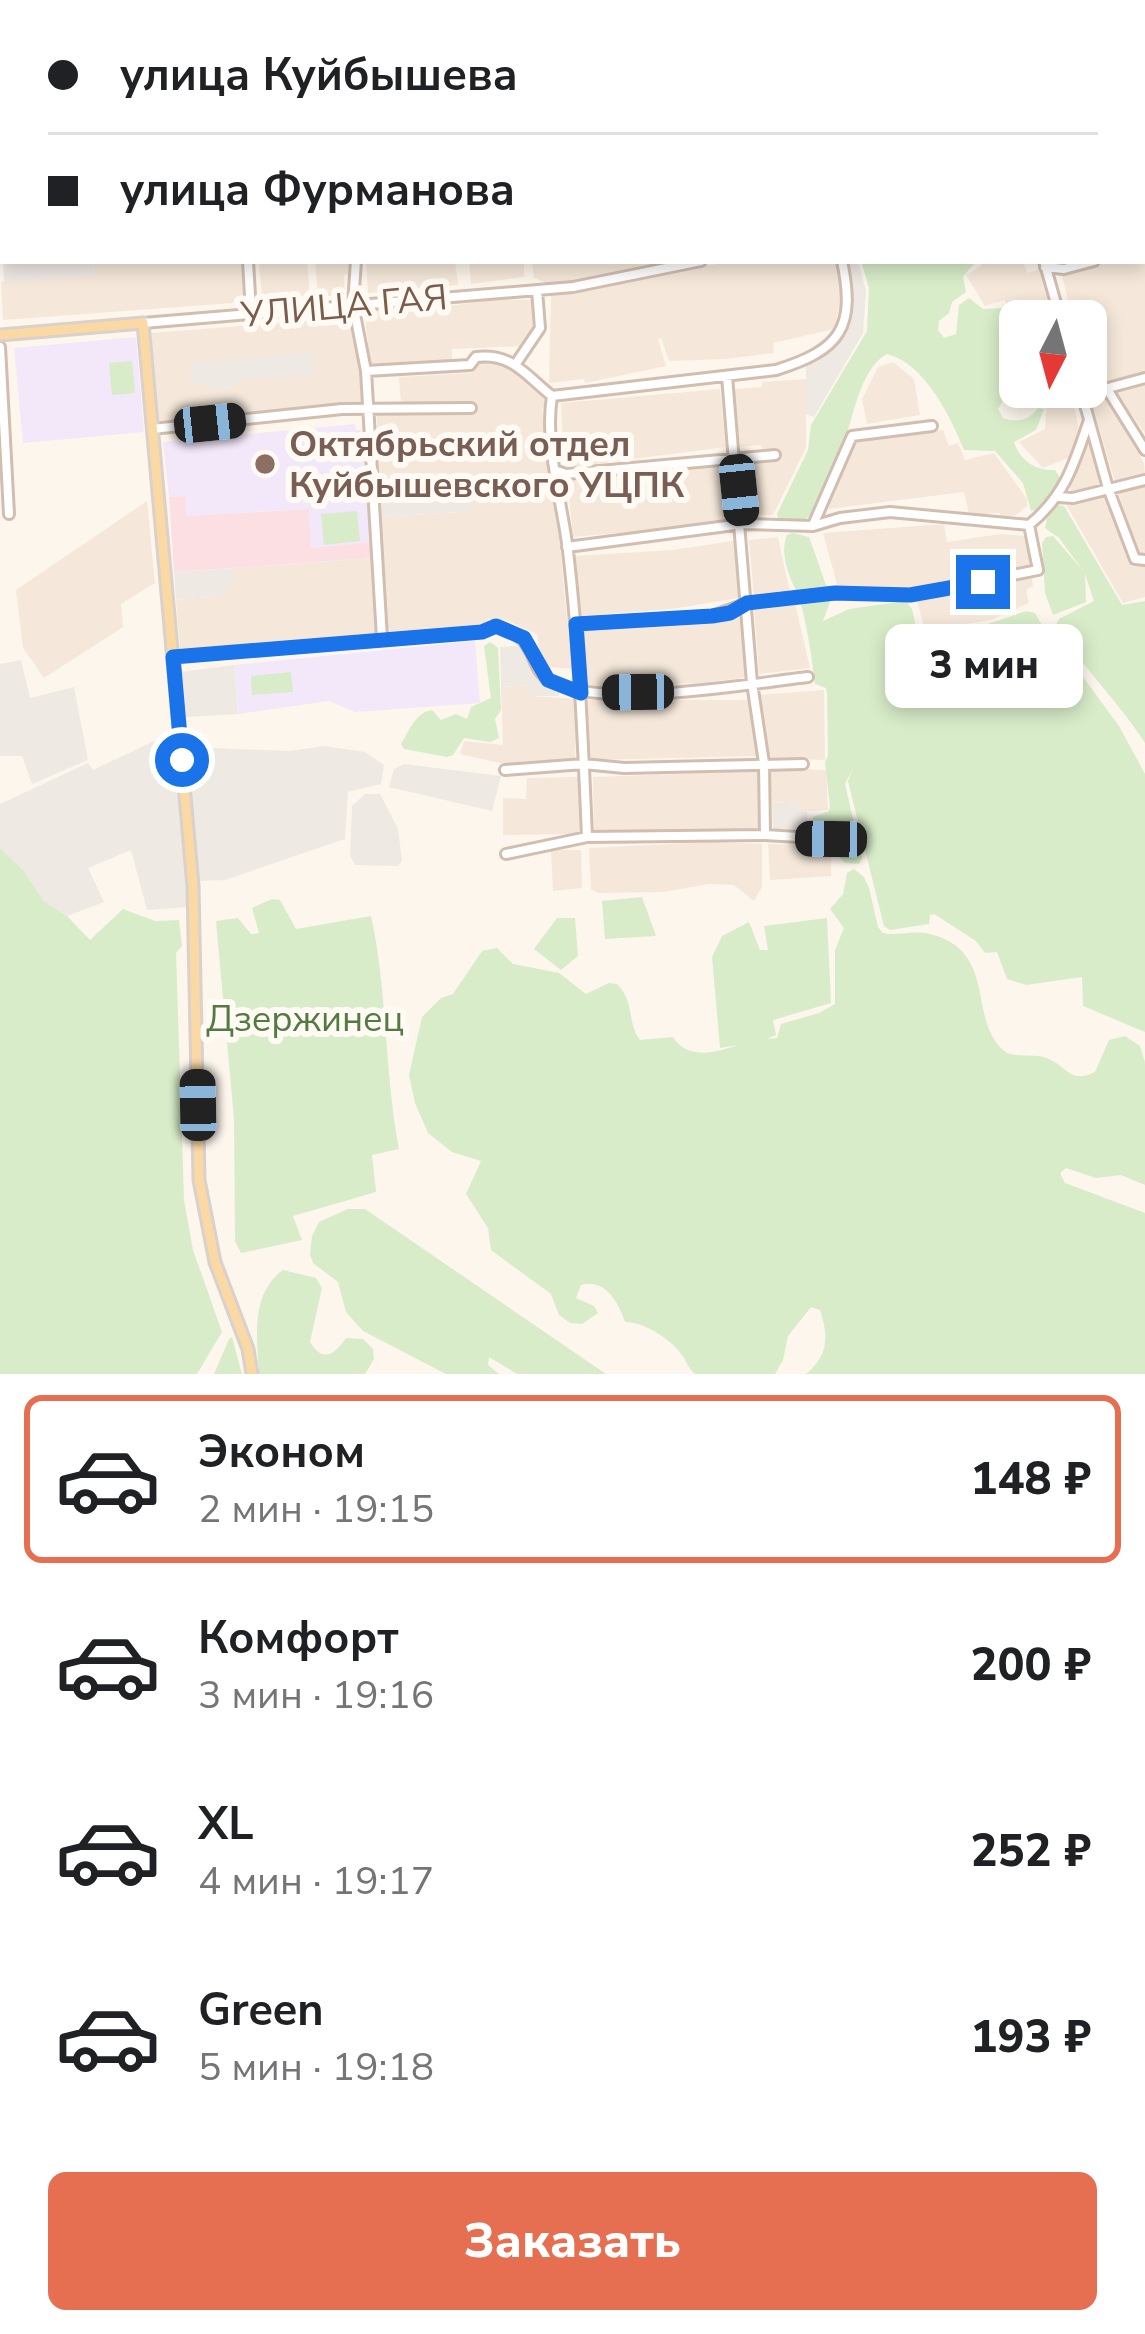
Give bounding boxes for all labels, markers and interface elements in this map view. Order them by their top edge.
text: улица Куйбышева [120,45,518,106]
text: улица Фурманова [120,160,515,221]
street label: УЛИЦА ГАЯ [238,273,449,340]
north arrow [999,300,1107,408]
map controls [999,300,1107,408]
car [172,401,248,445]
place label: Октябрьский отдел Куйбышевского УЦПК [289,420,685,510]
marker: Октябрьский отдел Куйбышевского УЦПК [252,451,278,477]
car [717,452,761,528]
route end [956,555,1010,609]
callout: 3 мин [884,624,1082,708]
text: 3 мин [929,639,1039,692]
car [602,673,674,711]
route start [155,733,209,787]
car [795,820,867,858]
park label: Дзержинец [206,995,404,1044]
car [179,1069,217,1141]
text: Эконом [198,1422,365,1483]
icon: car [54,1425,162,1533]
text: 148 ₽ [970,1449,1091,1510]
text: 2 мин · 19:15 [198,1483,434,1536]
text: Комфорт [198,1608,399,1669]
icon: car [54,1611,162,1719]
text: 200 ₽ [970,1635,1091,1696]
text: 3 мин · 19:16 [198,1669,434,1722]
text: XL [198,1794,254,1855]
icon: car [54,1797,162,1905]
text: 252 ₽ [970,1821,1091,1882]
text: 4 мин · 19:17 [198,1855,434,1908]
text: Green [198,1980,324,2041]
icon: car [54,1983,162,2091]
text: 193 ₽ [970,2007,1091,2068]
text: 5 мин · 19:18 [198,2041,434,2094]
button: Заказать [48,2172,1097,2310]

